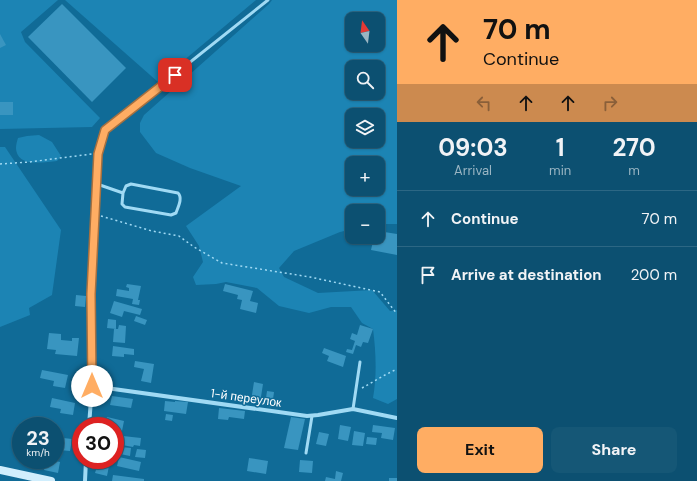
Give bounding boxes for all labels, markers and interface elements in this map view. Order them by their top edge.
text: 70 m [483,11,551,48]
north arrow [345,12,385,52]
map controls [345,12,385,244]
icon: ahead [417,16,469,68]
text: Continue [483,47,559,71]
pin [158,58,192,92]
button: search [345,60,385,100]
icon: arrive [164,64,186,86]
icon: left [473,92,495,114]
icon: ahead [515,92,537,114]
icon: ahead [557,92,579,114]
icon: right [599,92,621,114]
button: layers [345,108,385,148]
text: 09:03 [438,132,508,163]
text: 1 [556,132,565,163]
text: 270 [612,132,656,163]
button: + [345,156,385,196]
text: Arrival [454,162,492,179]
text: min [549,162,571,179]
text: m [628,162,640,179]
button: − [345,204,385,244]
icon: ahead [417,208,439,230]
text: Continue [451,209,519,229]
text: 70 m [642,209,677,229]
icon: arrive [417,264,439,286]
text: Arrive at destination [451,265,602,285]
text: 200 m [631,265,677,285]
position arrow [71,365,113,407]
street label: 1-й переулок [210,385,283,411]
speed limit sign: 30 [72,417,124,469]
text: 23 [26,425,50,451]
button: Exit [417,427,543,473]
button: Share [551,427,677,473]
text: km/h [26,446,50,459]

